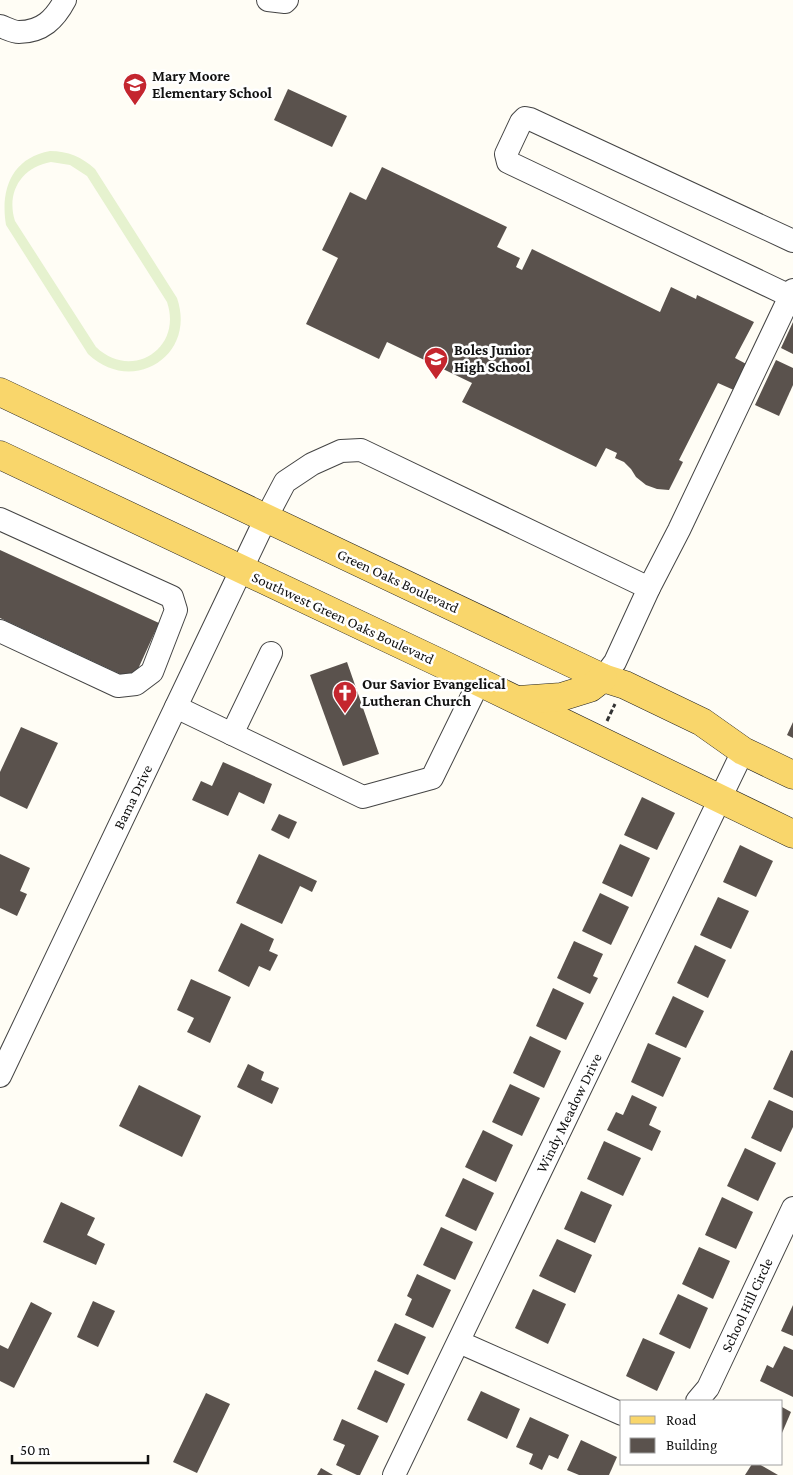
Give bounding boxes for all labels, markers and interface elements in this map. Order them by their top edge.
place label: Mary Moore Elementary School [152,68,272,101]
school or university icon: Mary Moore Elementary School [122,72,148,106]
place label: Boles Junior High School [454,342,531,375]
school or university icon: Boles Junior High School [423,346,449,380]
street label: Green Oaks Boulevard [335,546,461,616]
street label: Southwest Green Oaks Boulevard [250,569,436,667]
place label: Our Savior Evangelical Lutheran Church [362,676,506,709]
church icon: Our Savior Evangelical Lutheran Church [332,680,358,714]
street label: Bama Drive [111,762,156,832]
street label: Windy Meadow Drive [533,1050,606,1176]
street label: School Hill Circle [718,1255,776,1355]
legend [620,1400,783,1465]
text: Road [666,1412,697,1428]
scale bar [12,1432,149,1464]
text: Building [666,1437,717,1454]
text: 50 m [20,1442,50,1458]

